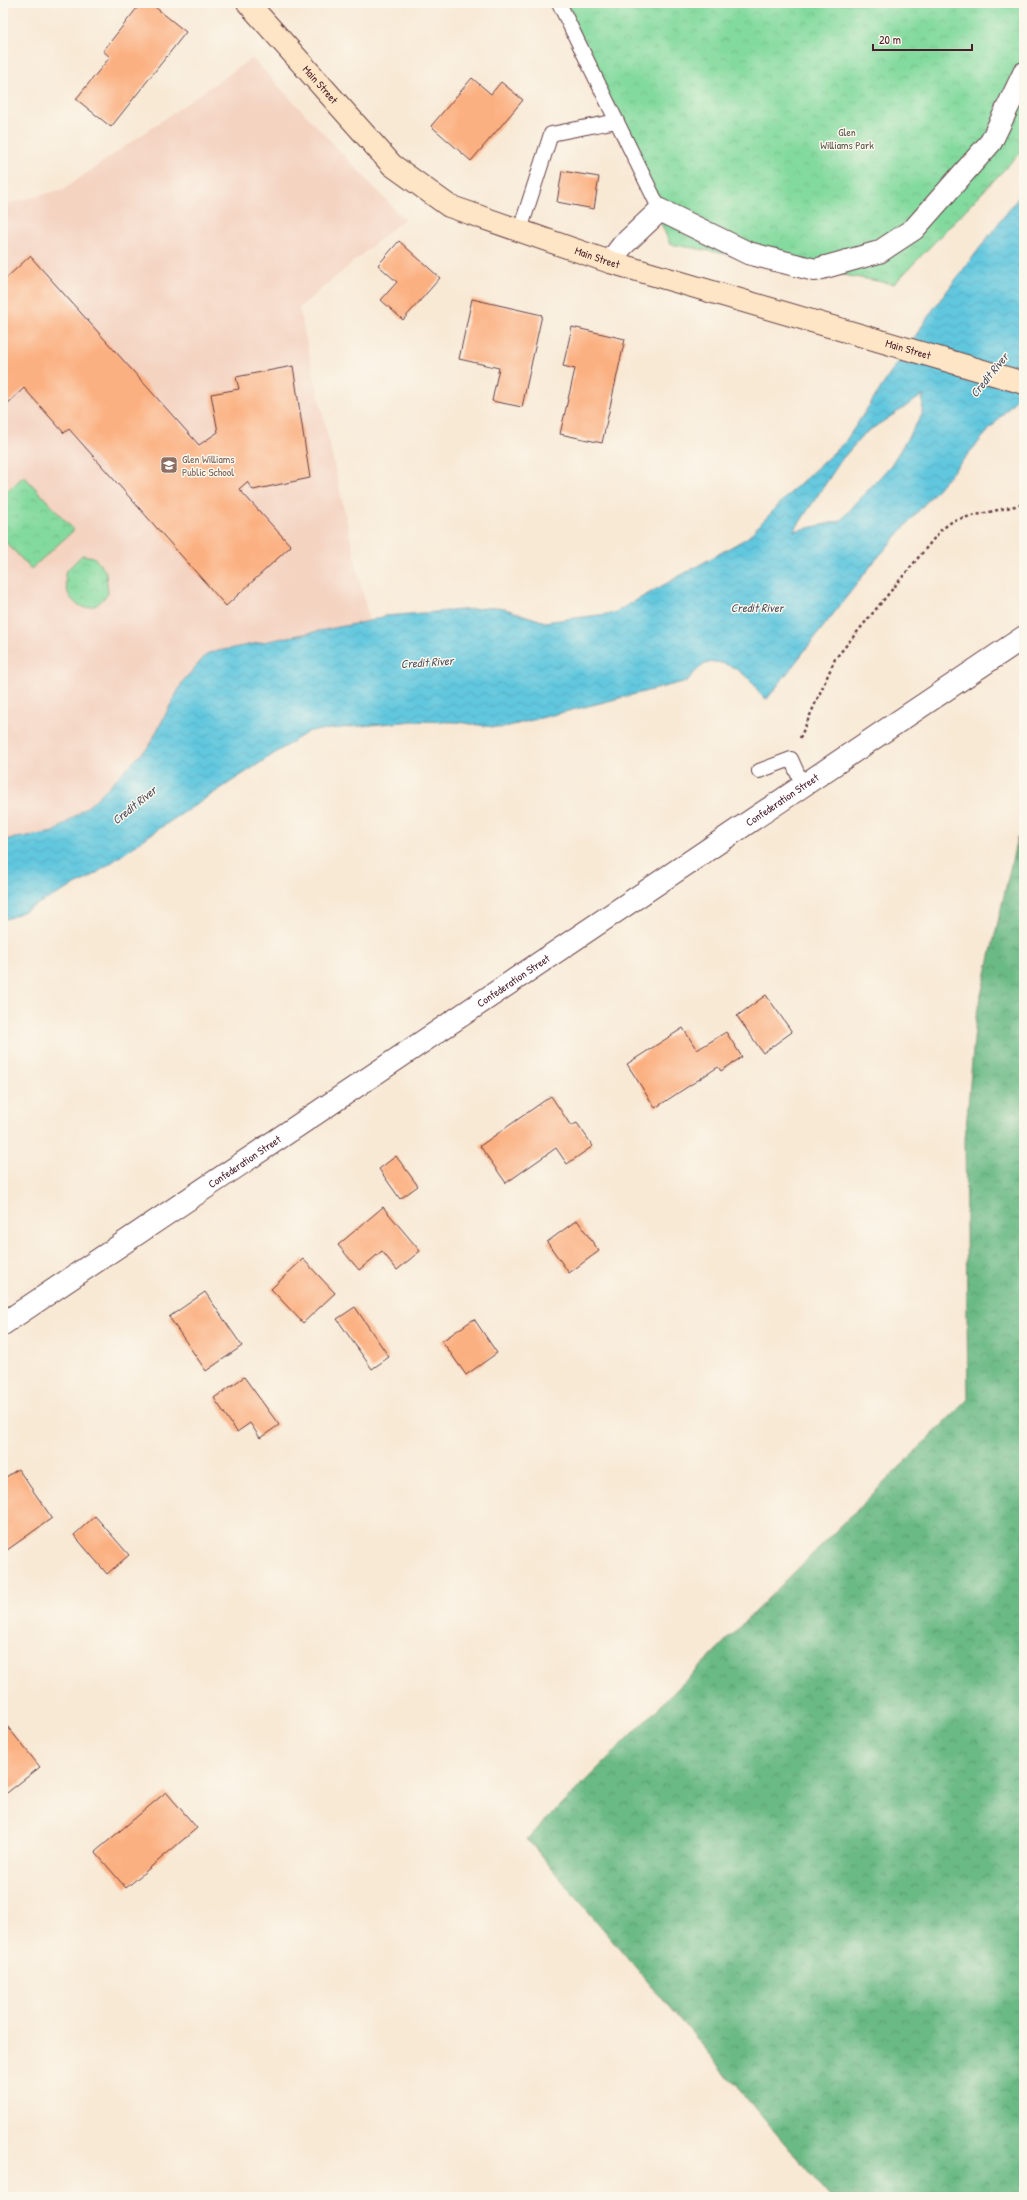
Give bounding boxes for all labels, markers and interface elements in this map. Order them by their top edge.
scale bar [873,26,972,52]
text: 20 m [879,31,901,48]
street label: Main Street [300,62,341,107]
park label: Glen Williams Park [820,125,874,152]
street label: Main Street [573,243,622,272]
street label: Main Street [884,336,933,362]
water label: Credit River [966,348,1013,401]
place label: Glen Williams Public School [182,452,235,479]
school or university icon: Glen Williams Public School [159,455,179,475]
water label: Credit River [731,599,785,616]
water label: Credit River [400,652,455,672]
street label: Confederation Street [743,770,821,829]
water label: Credit River [108,781,161,828]
street label: Confederation Street [474,951,553,1010]
street label: Confederation Street [205,1132,284,1191]

